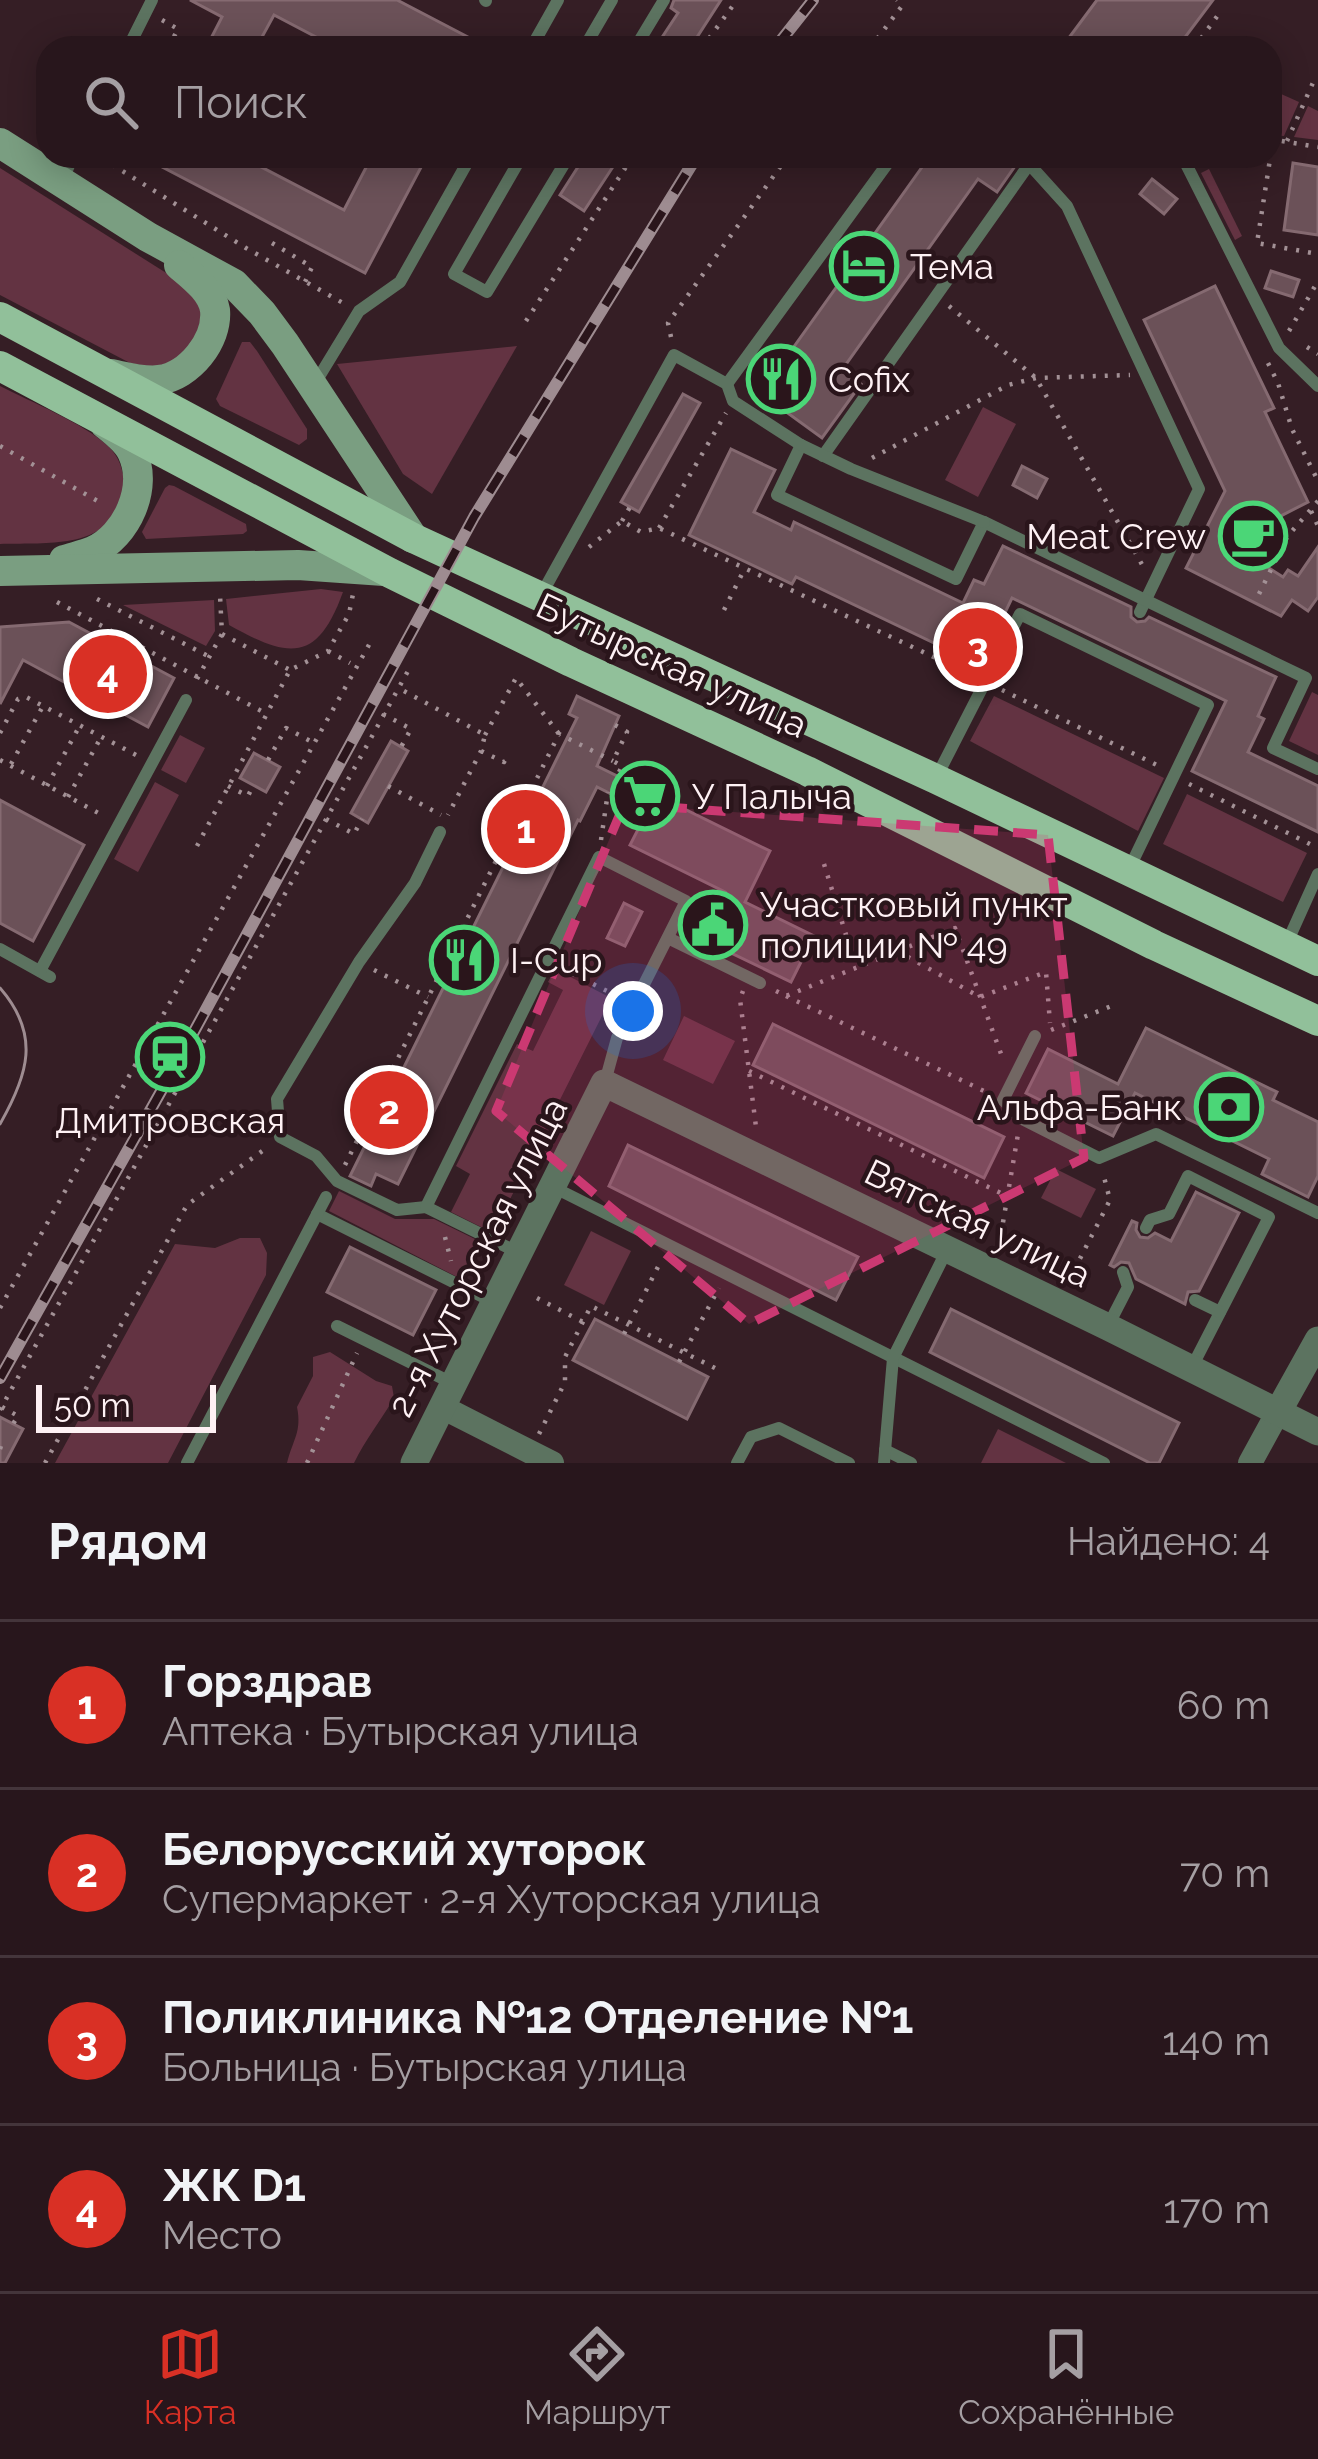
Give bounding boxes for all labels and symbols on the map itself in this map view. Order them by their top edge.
hotel icon: Тема [829,231,899,301]
place label: Тема [910,245,994,287]
restaurant icon: Cofix [746,344,816,414]
place label: Cofix [828,358,910,400]
cafe icon: Meat Crew [1218,501,1288,571]
place label: Meat Crew [1026,515,1206,557]
street label: Бутырская улица [530,584,814,746]
pin: 3 [939,602,1017,692]
pin: 4 [69,629,147,719]
supermarket icon: У Палыча [610,761,680,831]
place label: У Палыча [692,775,852,817]
pin: 1 [487,784,565,874]
place label: Участковый пункт полиции № 49 [760,883,1068,966]
public building icon: Участковый пункт полиции № 49 [678,890,748,960]
restaurant icon: I-Cup [429,925,499,995]
place label: I-Cup [510,939,602,981]
your location [603,981,663,1041]
station icon: Дмитровская [135,1022,205,1092]
pin: 2 [350,1065,428,1155]
bank icon: Альфа-Банк [1194,1072,1264,1142]
place label: Альфа-Банк [977,1086,1182,1128]
street label: 2-я Хуторская улица [378,1090,576,1424]
place label: Дмитровская [55,1099,285,1141]
street label: Вятская улица [858,1150,1098,1296]
scale bar [36,1379,216,1432]

